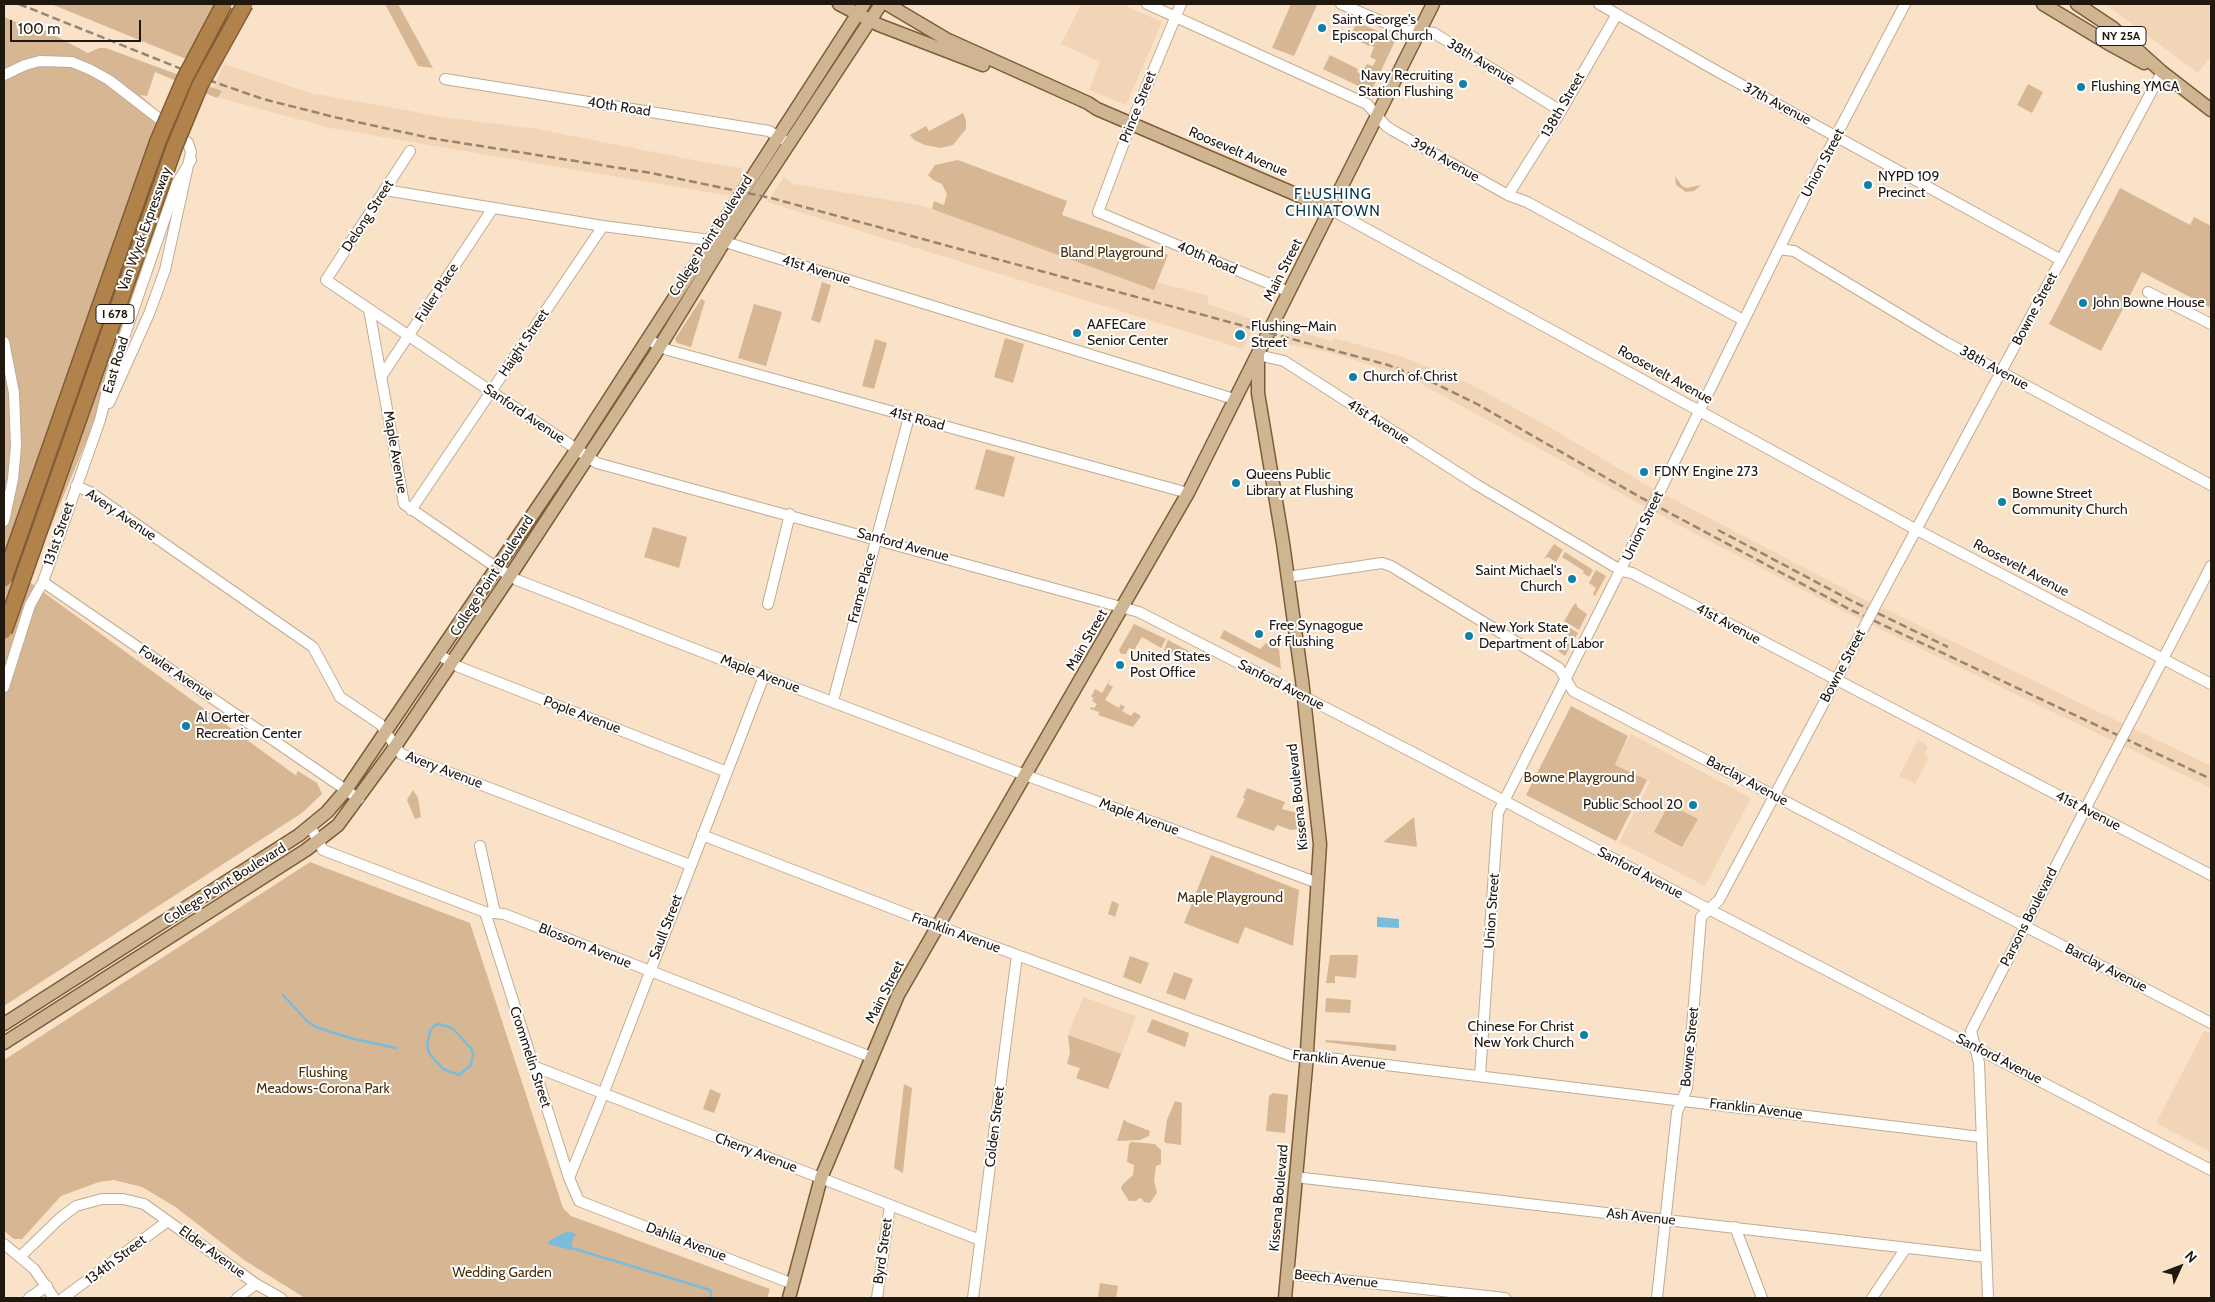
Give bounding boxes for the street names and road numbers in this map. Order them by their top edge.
road number: NY 25A [2096,27,2146,46]
street label: 38th Avenue [1444,35,1518,89]
street label: Prince Street [1116,69,1160,145]
street label: 138th Street [1538,70,1588,140]
street label: 37th Avenue [1740,79,1814,129]
street label: 40th Road [586,94,652,120]
street label: Roosevelt Avenue [1186,124,1290,180]
street label: Union Street [1798,126,1848,200]
street label: 39th Avenue [1408,134,1482,186]
street label: Van Wyck Expressway [115,165,175,293]
street label: College Point Boulevard [666,173,756,299]
street label: Delong Street [339,177,397,255]
street label: Main Street [1260,236,1306,304]
street label: 40th Road [1174,238,1240,278]
street label: 41st Avenue [780,252,852,288]
street label: Fuller Place [412,260,462,326]
street label: Bowne Street [2009,270,2061,348]
road number: I 678 [96,304,134,324]
street label: Haight Street [495,306,553,380]
street label: East Road [99,335,133,395]
street label: Roosevelt Avenue [1615,342,1715,408]
street label: 38th Avenue [1957,342,2031,394]
street label: Sanford Avenue [480,381,568,447]
street label: 41st Avenue [1344,396,1412,448]
street label: 41st Road [887,404,947,434]
street label: Maple Avenue [379,409,411,495]
street label: Avery Avenue [83,485,159,545]
street label: Union Street [1619,488,1667,564]
street label: 131st Street [40,500,78,568]
street label: College Point Boulevard [447,513,537,639]
street label: Sanford Avenue [855,525,951,565]
street label: Roosevelt Avenue [1970,536,2072,600]
street label: Frame Place [845,551,879,625]
street label: 41st Avenue [1693,600,1763,648]
street label: Main Street [1063,606,1111,674]
street label: Bowne Street [1817,627,1869,705]
street label: Fowler Avenue [135,642,217,704]
street label: Maple Avenue [718,651,802,697]
street label: Sanford Avenue [1235,656,1327,714]
street label: Pople Avenue [541,693,623,737]
street label: Kissena Boulevard [1284,743,1312,851]
street label: Avery Avenue [403,748,485,792]
street label: Barclay Avenue [1703,752,1791,810]
street label: 41st Avenue [2053,787,2123,835]
street label: Maple Avenue [1097,795,1181,839]
street label: College Point Boulevard [161,840,289,928]
street label: Sanford Avenue [1594,843,1686,903]
street label: Parsons Boulevard [1997,865,2061,969]
street label: Union Street [1481,873,1503,949]
street label: Saull Street [646,892,686,962]
street label: Franklin Avenue [909,909,1003,957]
street label: Blossom Avenue [536,920,634,972]
street label: Barclay Avenue [2062,940,2150,996]
street label: Main Street [862,958,908,1026]
street label: Crommelin Street [506,1004,554,1110]
street label: Bowne Street [1677,1006,1703,1088]
street label: Sanford Avenue [1953,1030,2045,1088]
street label: Franklin Avenue [1292,1047,1386,1073]
street label: Colden Street [982,1086,1008,1168]
street label: Franklin Avenue [1709,1095,1803,1123]
street label: Cherry Avenue [712,1130,800,1176]
street label: Kissena Boulevard [1266,1144,1292,1252]
street label: Ash Avenue [1606,1205,1676,1229]
street label: Byrd Street [870,1217,896,1285]
street label: Dahlia Avenue [643,1219,729,1265]
street label: Elder Avenue [176,1222,248,1282]
street label: 134th Street [82,1232,150,1288]
street label: Beech Avenue [1293,1266,1379,1292]

